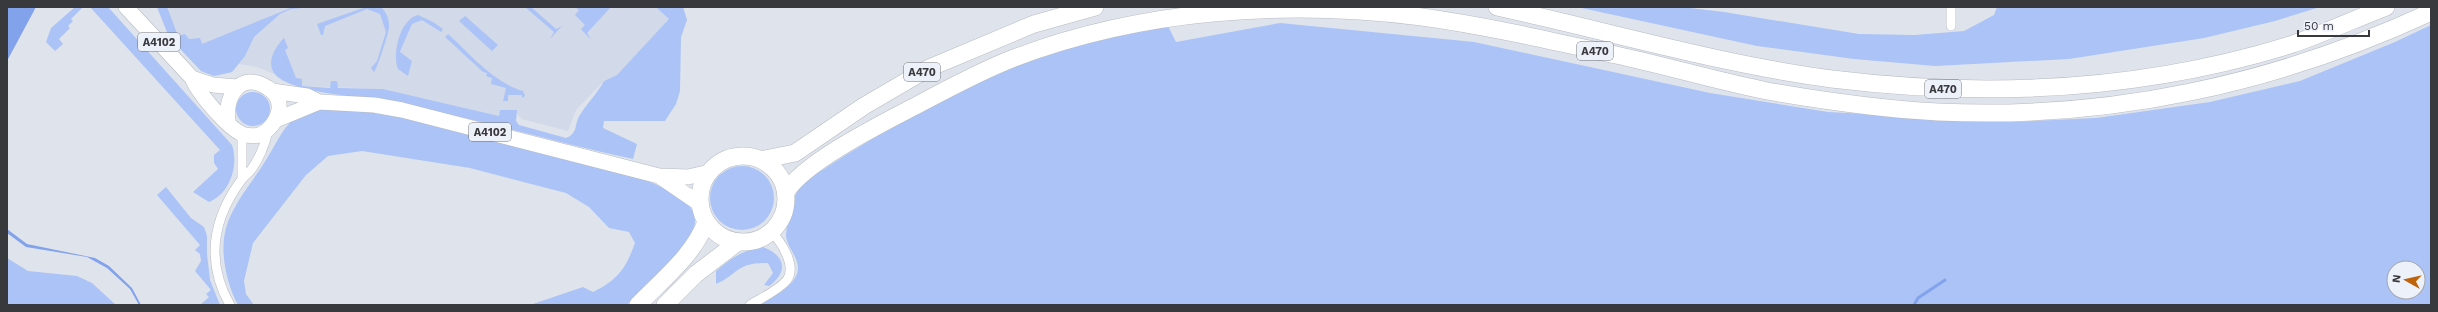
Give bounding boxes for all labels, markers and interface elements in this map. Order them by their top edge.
scale bar [2298,12,2369,38]
text: 50 m [2304,19,2334,33]
road number: A4102 [138,33,180,51]
road number: A470 [1577,42,1613,60]
road number: A470 [904,63,940,81]
road number: A470 [1925,80,1961,98]
road number: A4102 [469,123,511,141]
north arrow [2386,260,2426,300]
text: N [2390,274,2404,284]

